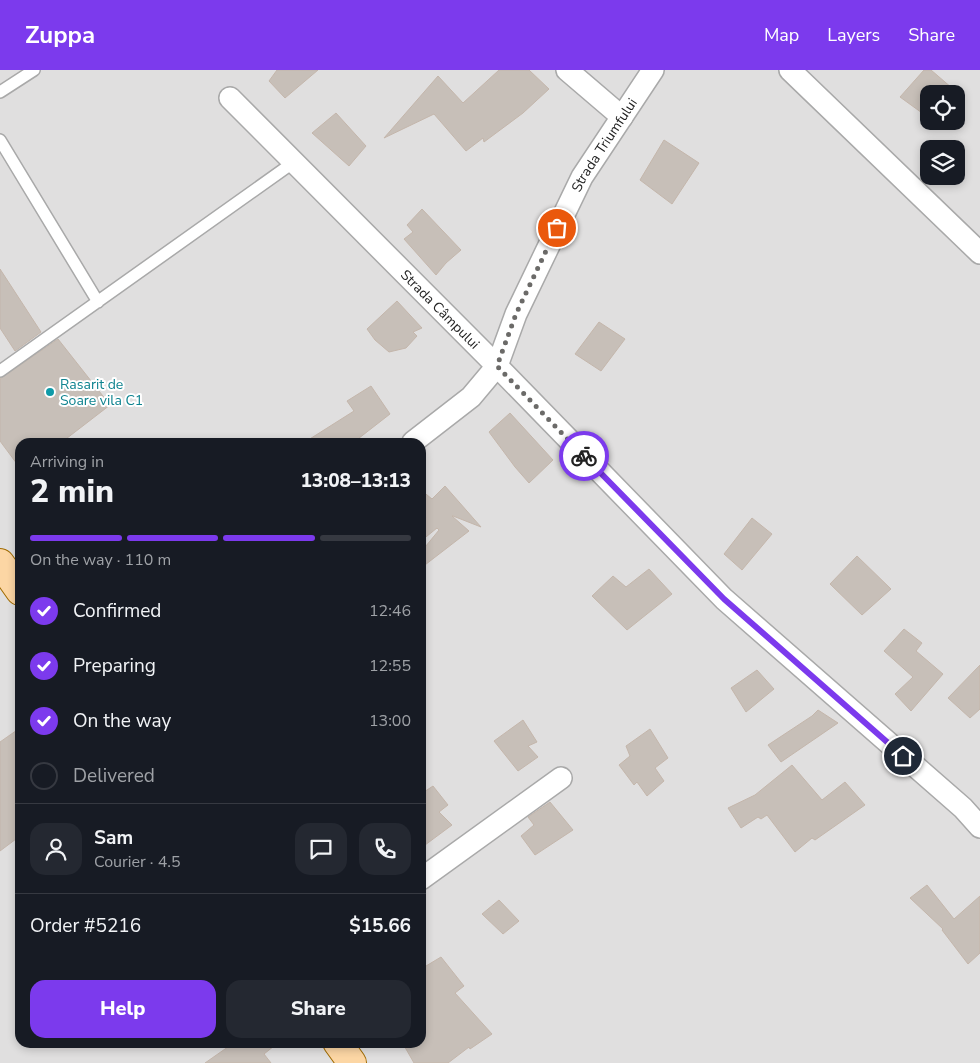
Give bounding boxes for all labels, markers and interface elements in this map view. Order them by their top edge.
text: Zuppa [25,19,95,51]
text: Map [764,23,799,47]
text: Layers [827,23,880,47]
text: Share [908,23,955,47]
map controls [920,85,965,185]
button: locate [920,85,965,130]
street label: Strada Triumfului [567,94,641,195]
button: layers [920,140,965,185]
pin [536,207,578,249]
icon: bag [543,214,571,242]
street label: Strada Câmpului [397,265,484,353]
place label: Rasarit de Soare vila C1 [60,375,143,410]
marker: Rasarit de Soare vila C1 [44,386,56,398]
courier [559,431,609,481]
icon: bike [570,442,598,470]
text: Arriving in [30,451,104,473]
text: 13:08–13:13 [300,468,411,494]
text: 2 min [30,470,114,513]
text: On the way · 110 m [30,549,171,571]
icon: check [30,597,58,625]
text: Confirmed [73,598,161,624]
text: 12:46 [369,600,411,622]
icon: check [30,652,58,680]
text: Preparing [73,653,156,679]
text: 12:55 [369,655,411,677]
icon: check [30,707,58,735]
text: On the way [73,708,171,734]
text: 13:00 [369,710,411,732]
pin [882,735,924,777]
icon: home [889,742,917,770]
text: Delivered [73,763,155,789]
button: person [30,823,82,875]
button: chat [295,823,347,875]
button: phone [359,823,411,875]
text: Sam [94,825,133,851]
text: Courier · 4.5 [94,851,180,873]
text: Order #5216 [30,913,141,939]
text: $15.66 [349,913,411,939]
button: Help [30,980,216,1038]
button: Share [226,980,411,1038]

